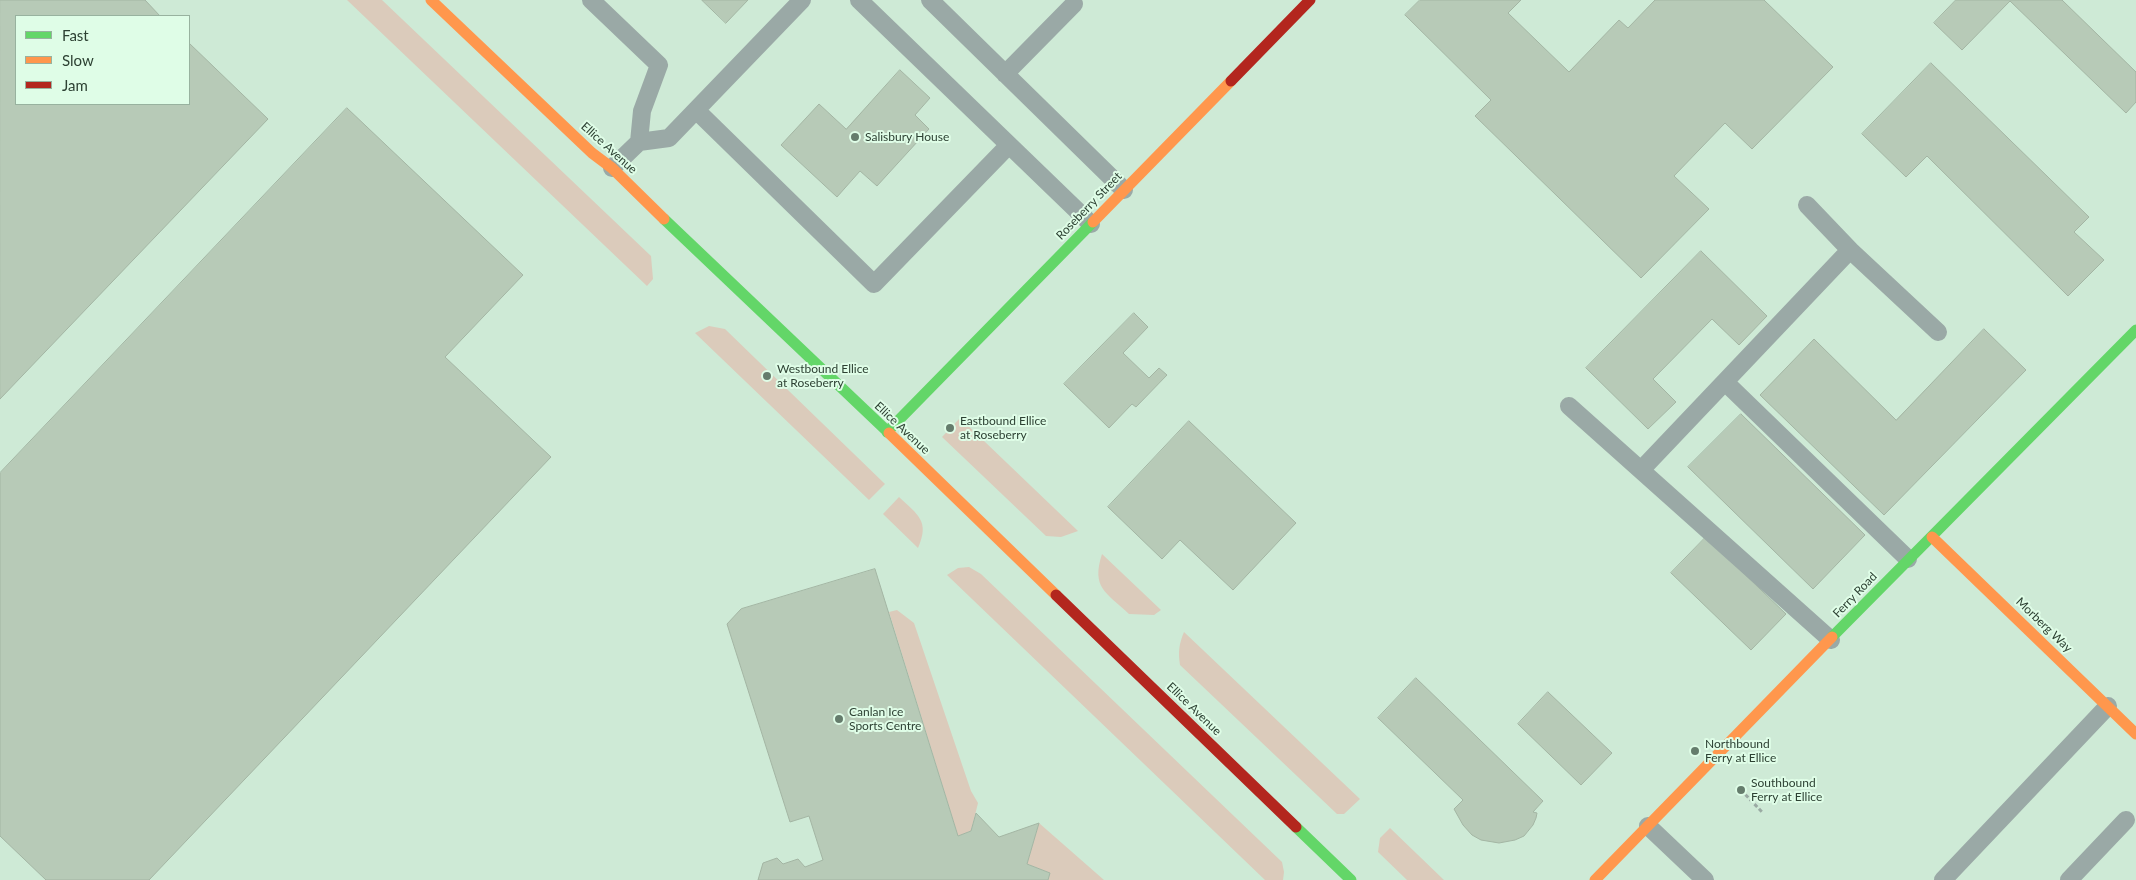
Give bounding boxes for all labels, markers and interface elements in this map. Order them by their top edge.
legend [15,15,190,105]
text: Fast [62,26,89,44]
text: Slow [62,51,94,69]
text: Jam [62,76,88,94]
street label: Ellice Avenue [578,119,640,177]
place label: Salisbury House [865,130,949,144]
marker: Salisbury House [849,131,861,143]
street label: Roseberry Street [1053,169,1125,243]
place label: Westbound Ellice at Roseberry [777,362,869,390]
marker: Westbound Ellice at Roseberry [761,370,773,382]
street label: Ellice Avenue [871,399,933,457]
place label: Eastbound Ellice at Roseberry [960,414,1046,442]
marker: Eastbound Ellice at Roseberry [944,422,956,434]
street label: Ferry Road [1830,569,1880,621]
street label: Morberg Way [2013,595,2075,655]
street label: Ellice Avenue [1164,679,1224,739]
place label: Canlan Ice Sports Centre [849,705,921,733]
marker: Canlan Ice Sports Centre [833,713,845,725]
place label: Northbound Ferry at Ellice [1705,737,1776,765]
marker: Northbound Ferry at Ellice [1689,745,1701,757]
place label: Southbound Ferry at Ellice [1751,776,1822,804]
marker: Southbound Ferry at Ellice [1735,784,1747,796]

